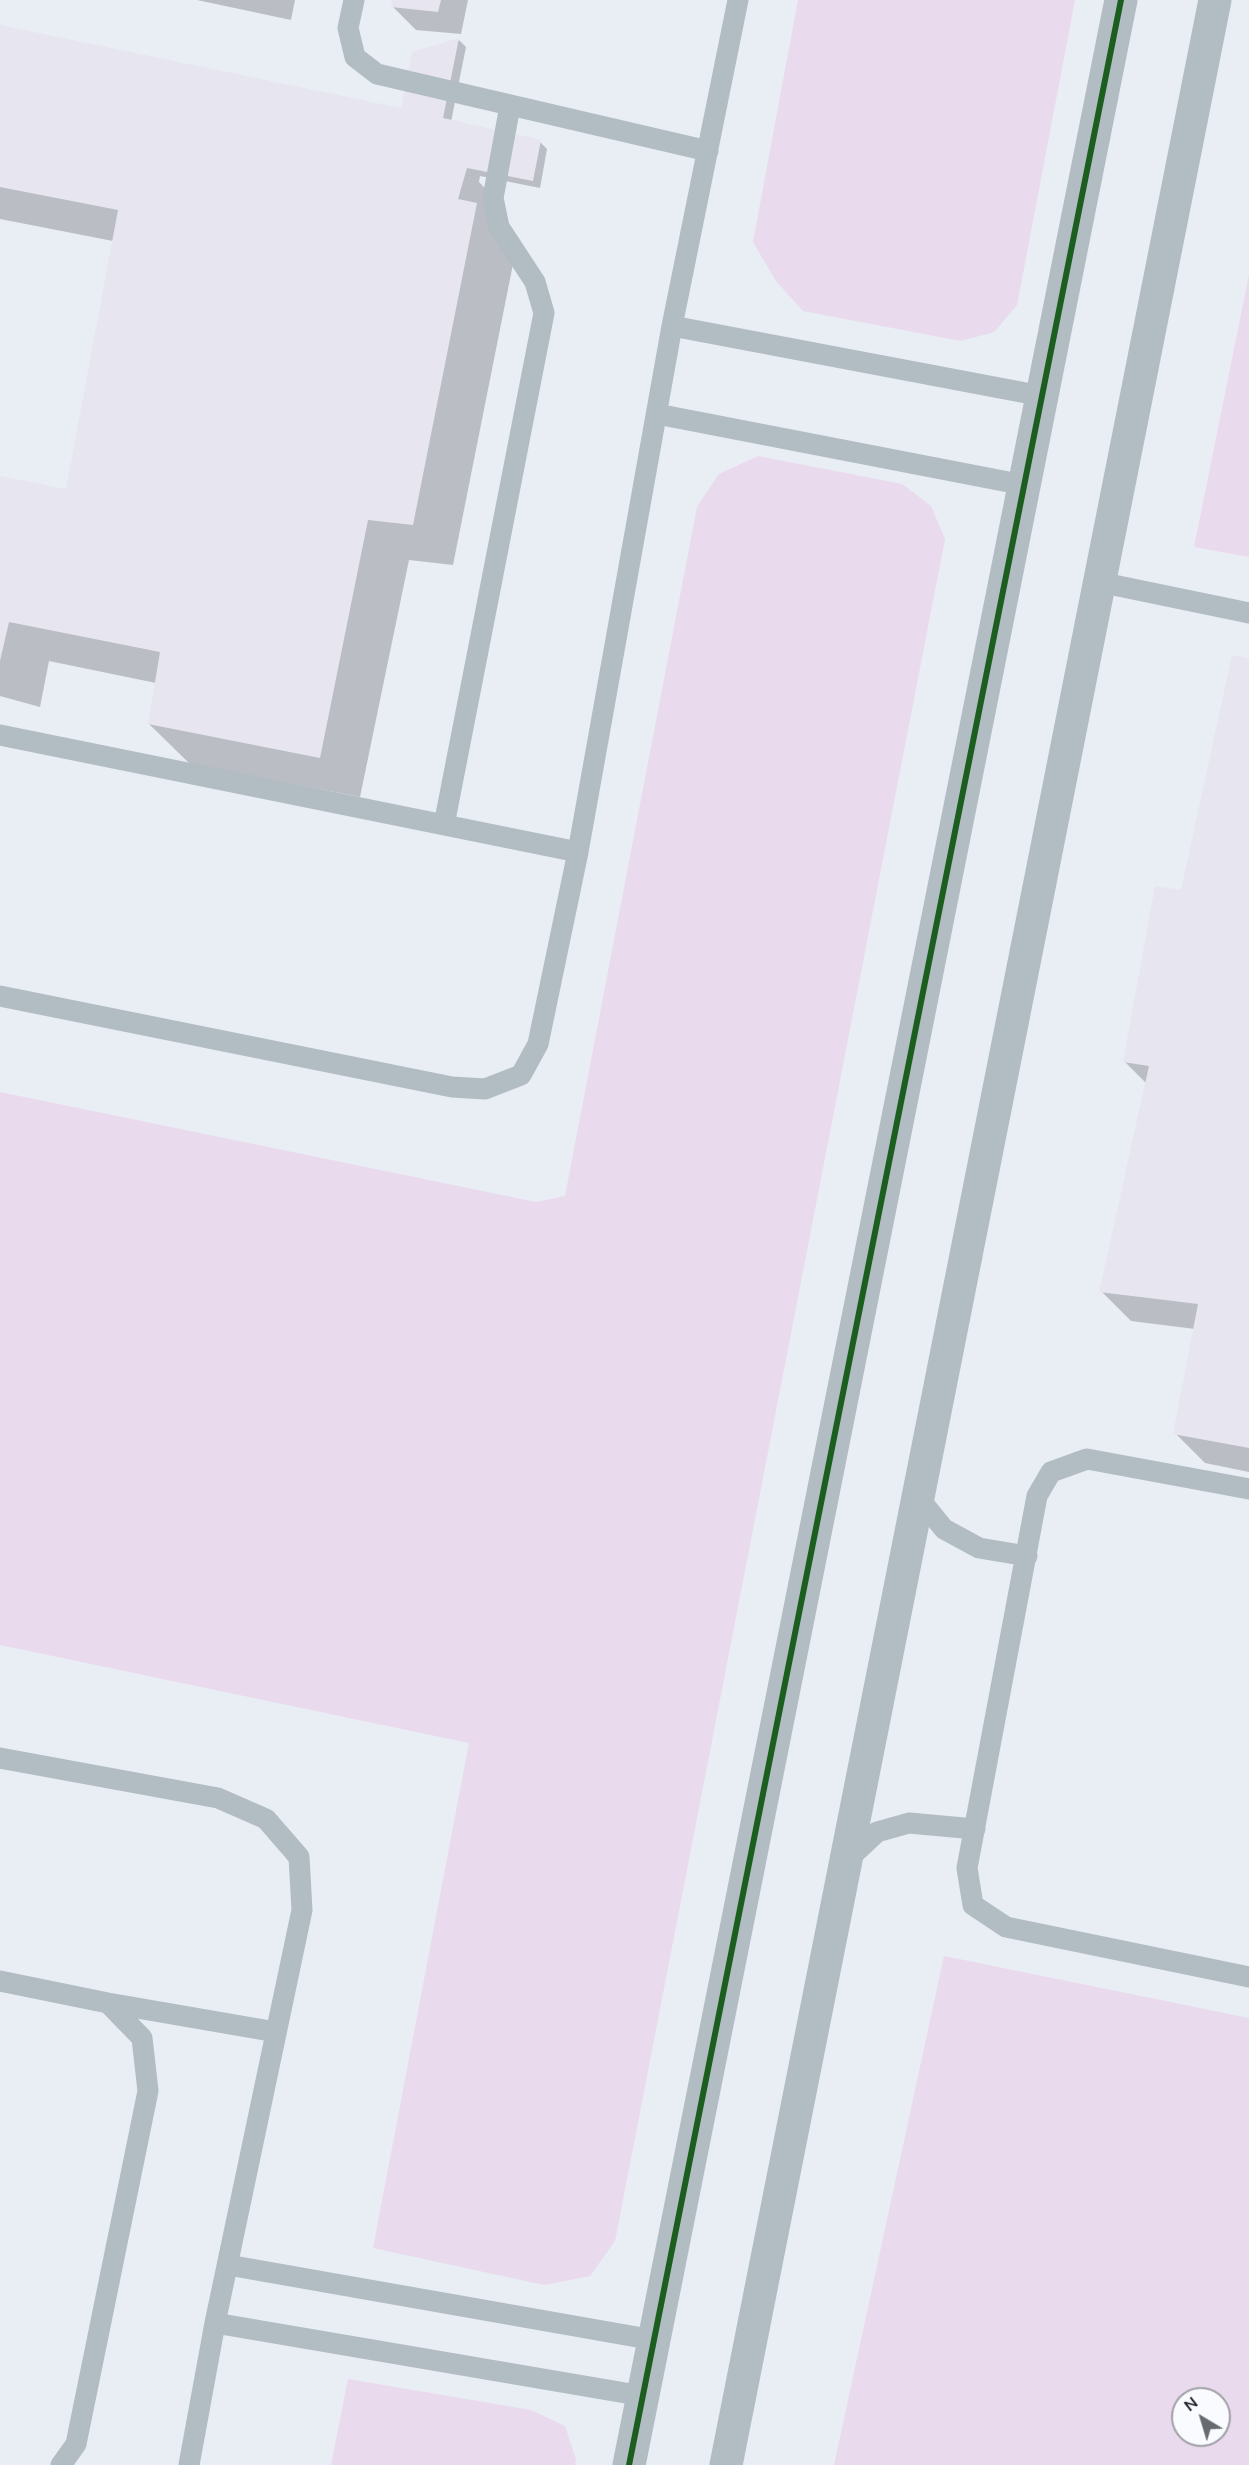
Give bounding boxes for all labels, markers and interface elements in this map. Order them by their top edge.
north arrow [1171,2387,1231,2447]
text: N [1180,2392,1203,2417]

